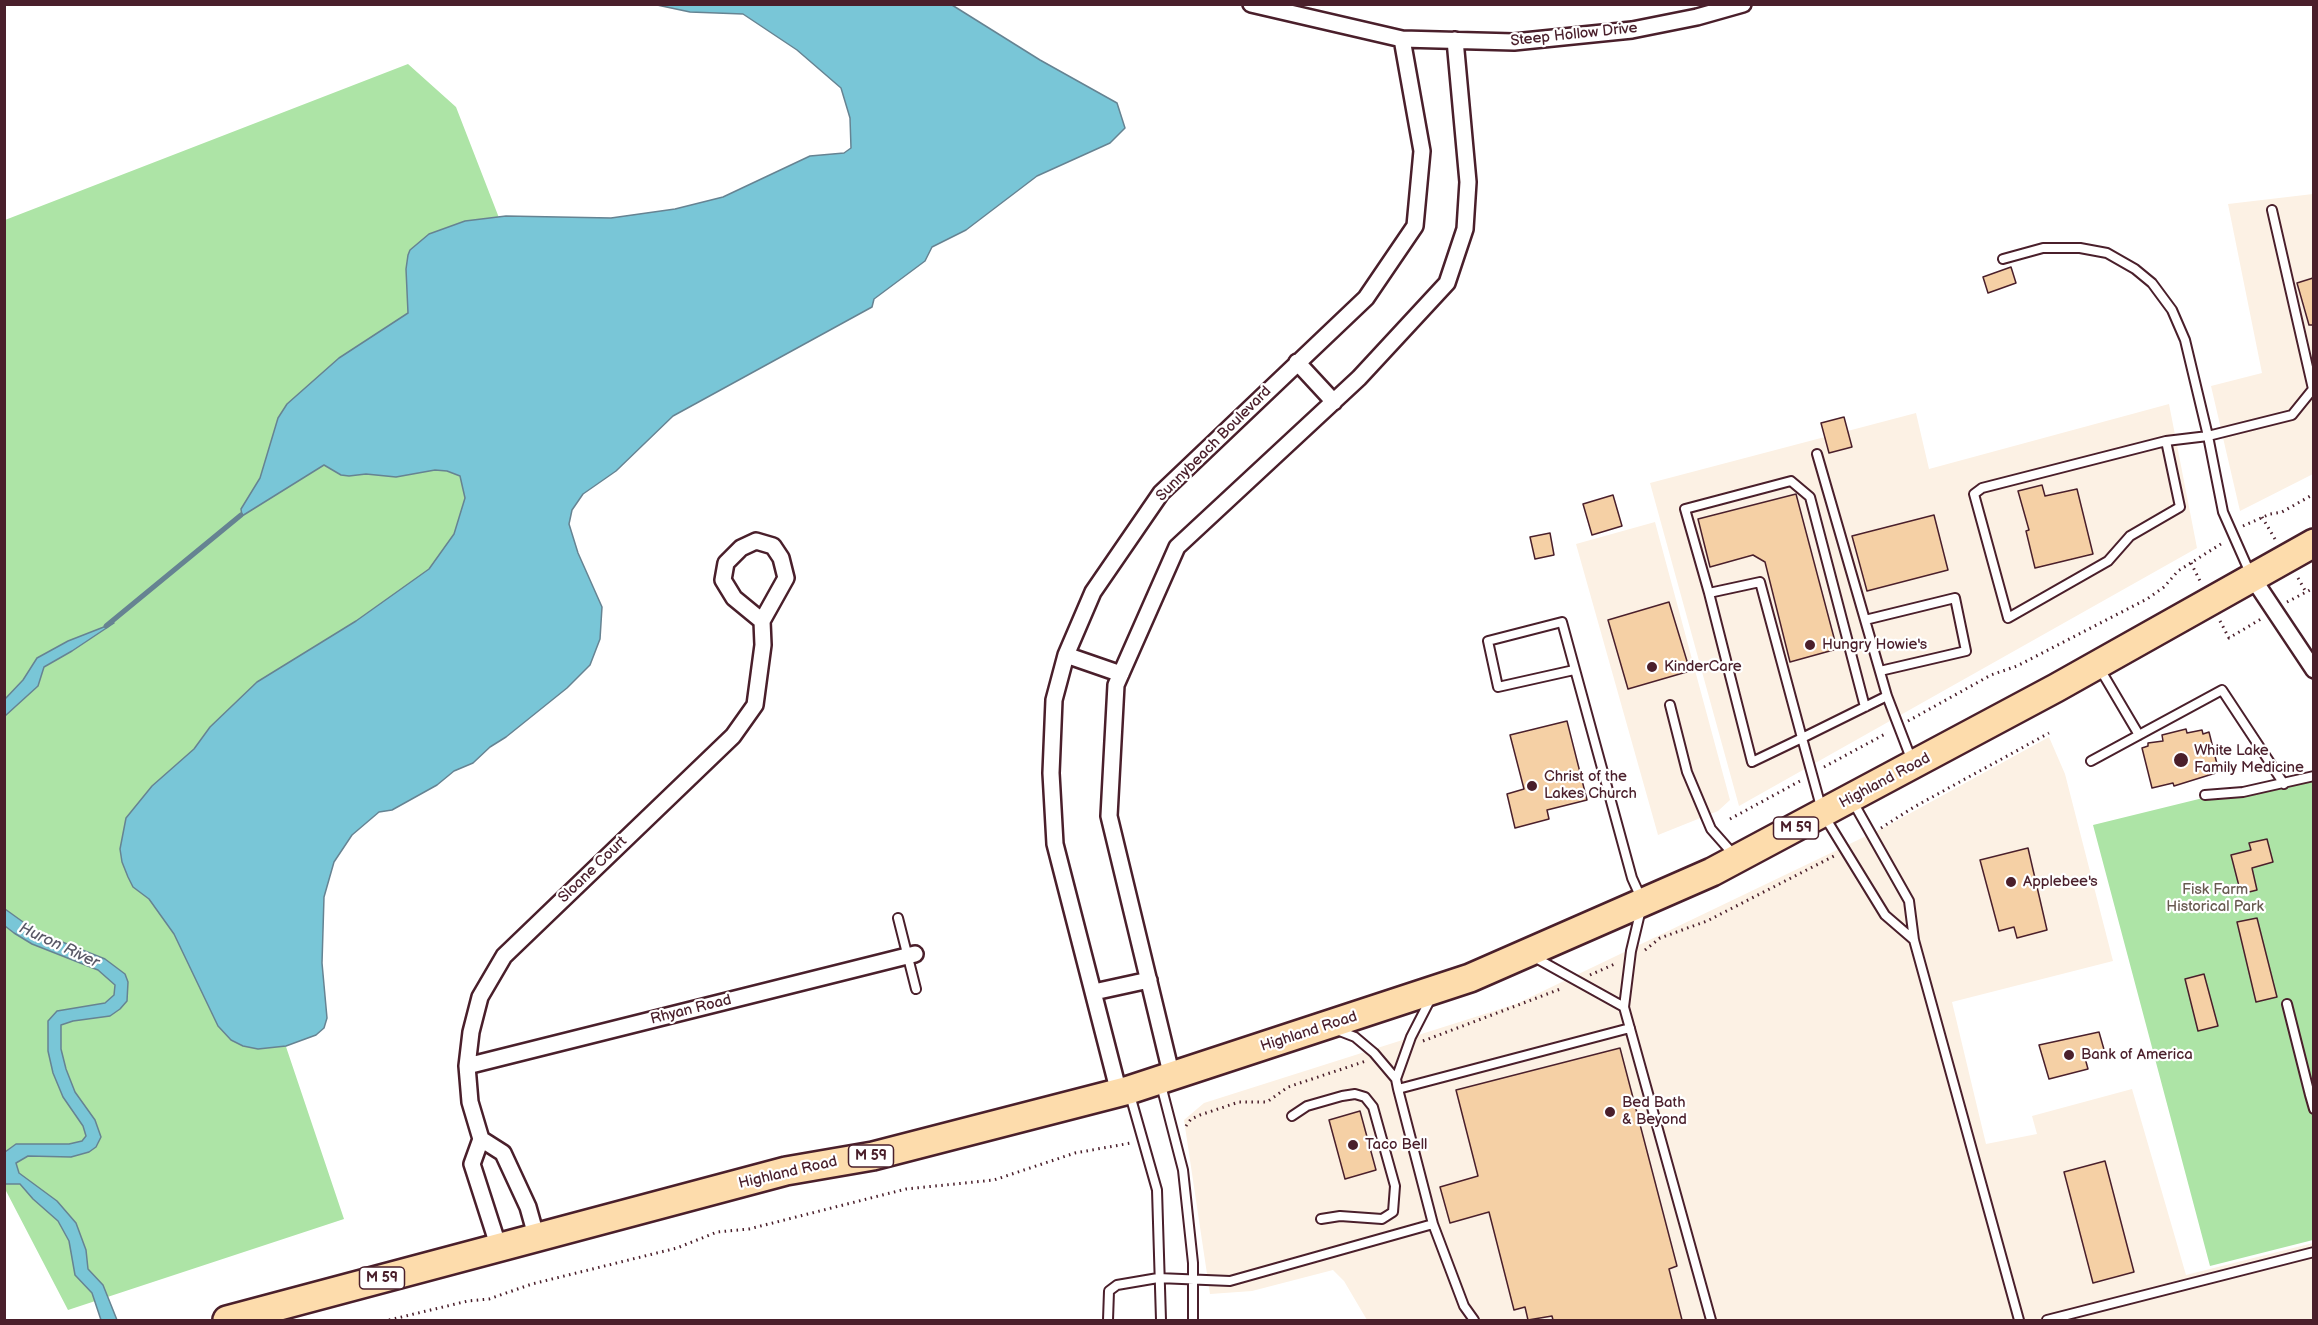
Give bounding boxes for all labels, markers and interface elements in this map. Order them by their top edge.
street label: Steep Hollow Drive [1510,19,1638,51]
street label: Sunnybeach Boulevard [1153,383,1275,505]
place label: Hungry Howie's [1822,636,1927,654]
marker: Hungry Howie's [1803,638,1817,652]
place label: KinderCare [1664,658,1742,676]
marker: KinderCare [1645,660,1659,674]
place label: White Lake Family Medicine [2194,742,2304,777]
street label: Highland Road [1836,749,1934,813]
marker: White Lake Family Medicine [2172,751,2190,769]
place label: Christ of the Lakes Church [1544,768,1637,803]
marker: Christ of the Lakes Church [1525,779,1539,793]
road number: M 59 [1774,817,1818,839]
street label: Sloane Court [555,833,631,907]
place label: Applebee's [2023,873,2098,891]
marker: Applebee's [2004,875,2018,889]
park label: Fisk Farm Historical Park [2166,881,2264,916]
water label: Huron River [16,919,102,973]
street label: Rhyan Road [649,991,733,1029]
street label: Highland Road [1258,1008,1360,1056]
place label: Bank of America [2081,1046,2193,1064]
marker: Bank of America [2062,1048,2076,1062]
place label: Bed Bath & Beyond [1622,1094,1687,1129]
marker: Bed Bath & Beyond [1603,1105,1617,1119]
place label: Taco Bell [1365,1136,1427,1154]
marker: Taco Bell [1346,1138,1360,1152]
road number: M 59 [848,1145,894,1167]
street label: Highland Road [737,1153,839,1193]
road number: M 59 [360,1267,404,1289]

